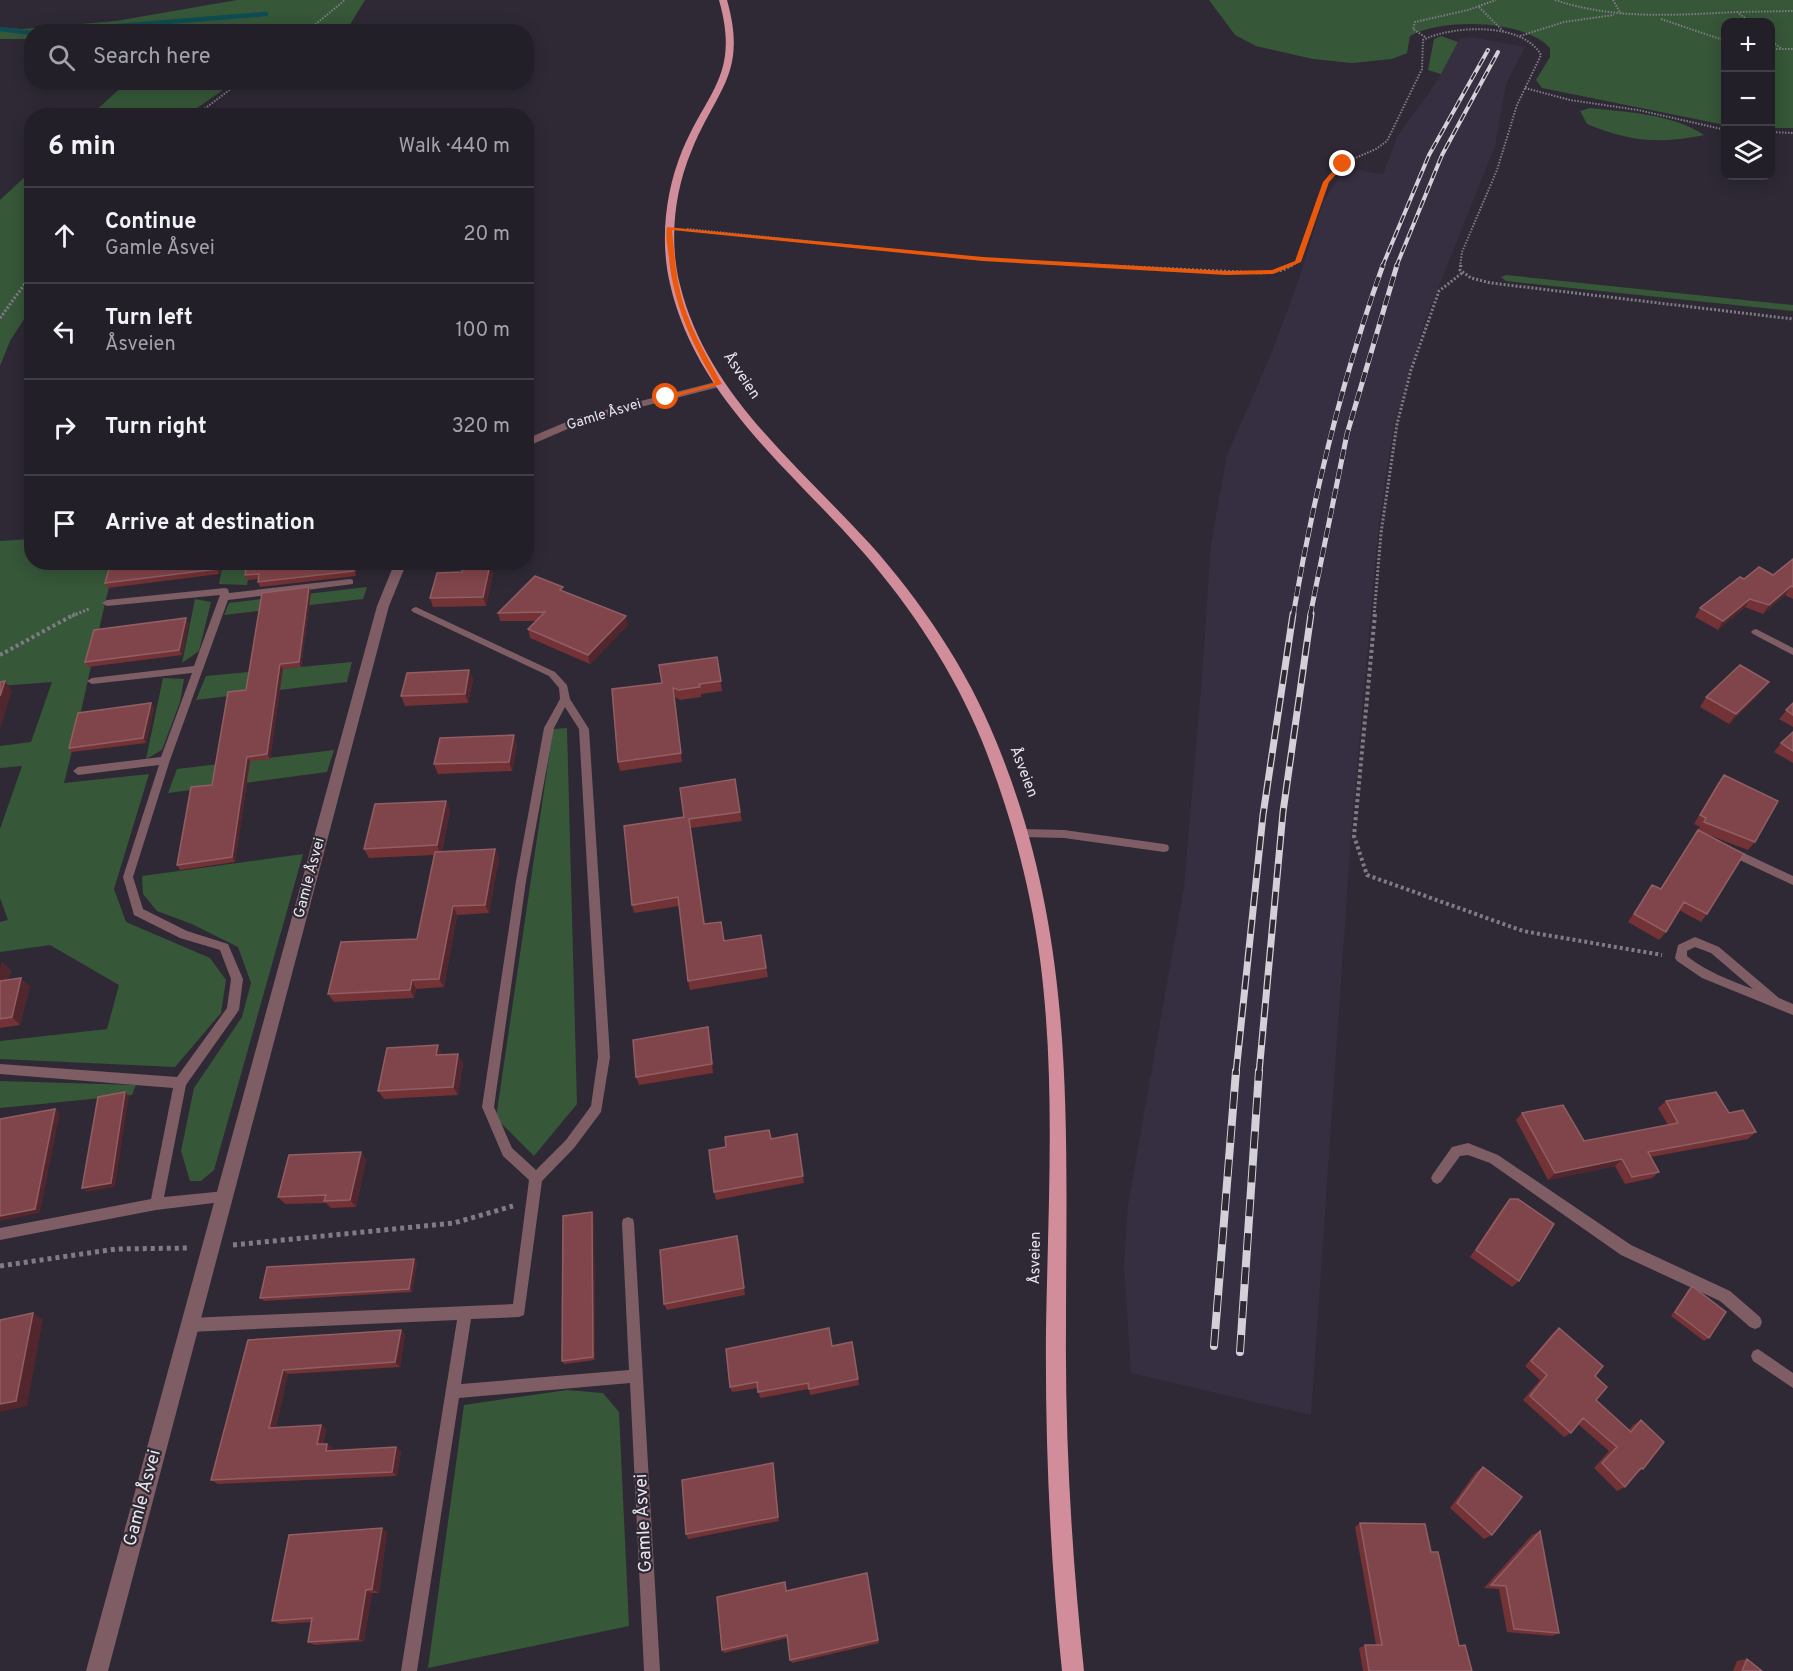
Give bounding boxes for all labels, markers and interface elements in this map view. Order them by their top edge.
map controls [1721,18,1775,180]
button: + [1721,18,1775,72]
search box [24,24,534,90]
icon: search [45,41,78,74]
text: Search here [93,44,211,71]
button: − [1721,72,1775,126]
button: layers [1721,126,1775,180]
text: 6 min [48,131,116,164]
text: Walk · 440 m [399,134,510,160]
route end [1329,150,1355,176]
text: Continue [105,209,196,236]
icon: ahead [48,219,81,252]
text: 20 m [463,222,510,248]
text: Gamle Åsvei [105,236,215,262]
text: Turn left [105,305,193,332]
icon: left [48,315,81,348]
text: 100 m [455,318,510,344]
text: Åsveien [105,332,176,358]
street label: Åsveien [718,349,764,403]
route start [652,383,678,409]
street label: Gamle Åsvei [565,396,643,434]
icon: right [48,411,81,444]
text: Turn right [105,414,207,441]
text: 320 m [452,414,510,440]
icon: arrive [48,507,81,540]
text: Arrive at destination [105,510,315,537]
street label: Åsveien [1005,744,1041,800]
street label: Gamle Åsvei [290,836,330,920]
street label: Åsveien [1026,1231,1046,1285]
street label: Gamle Åsvei [119,1447,167,1549]
street label: Gamle Åsvei [630,1473,658,1573]

